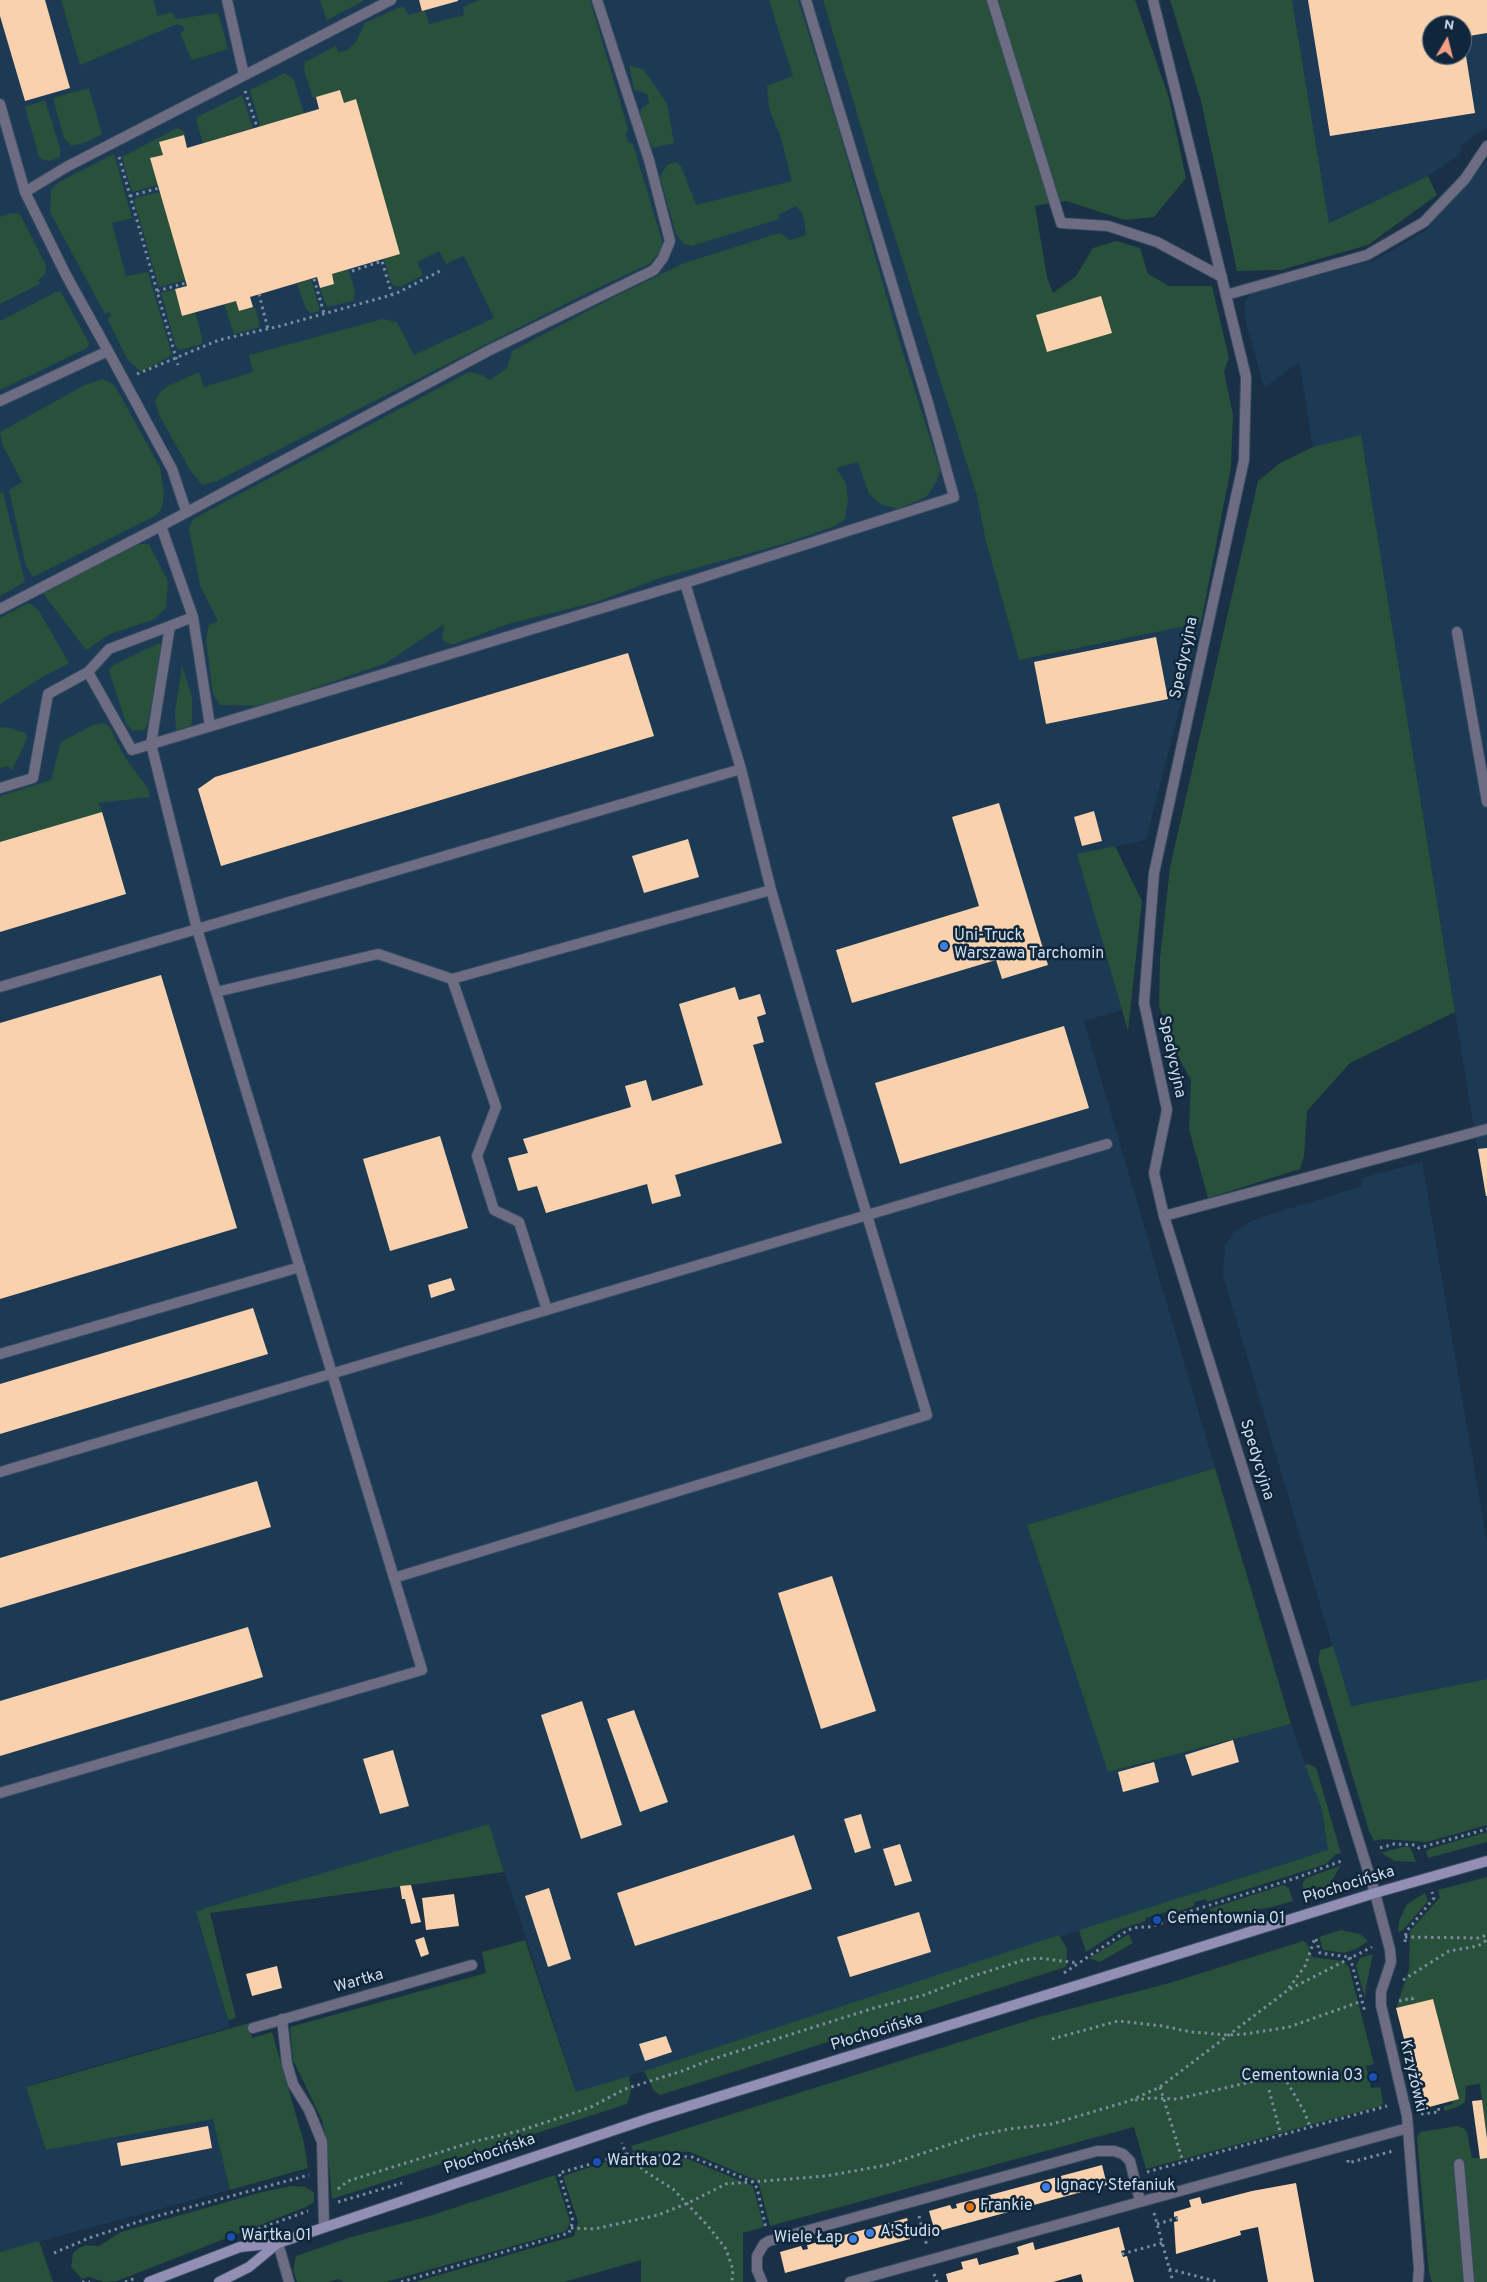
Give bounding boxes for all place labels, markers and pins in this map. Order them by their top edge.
place label: Uni-Truck Warszawa Tarchomin [954,927,1104,965]
marker: Uni-Truck Warszawa Tarchomin [938,940,950,952]
place label: Cementownia 01 [1167,1910,1285,1930]
marker: Cementownia 01 [1151,1914,1163,1926]
place label: Cementownia 03 [1241,2067,1363,2087]
marker: Cementownia 03 [1367,2071,1379,2083]
place label: Wartka 02 [607,2152,681,2172]
marker: Wartka 02 [591,2156,603,2168]
place label: Ignacy Stefaniuk [1056,2177,1176,2197]
marker: Ignacy Stefaniuk [1040,2181,1052,2193]
place label: Frankie [980,2197,1032,2217]
marker: Frankie [964,2201,976,2213]
place label: A'Studio [880,2223,940,2243]
place label: Wartka 01 [241,2227,311,2247]
marker: A'Studio [864,2227,876,2239]
place label: Wiele Łap [774,2229,843,2249]
marker: Wartka 01 [225,2231,237,2243]
marker: Wiele Łap [847,2233,859,2245]

